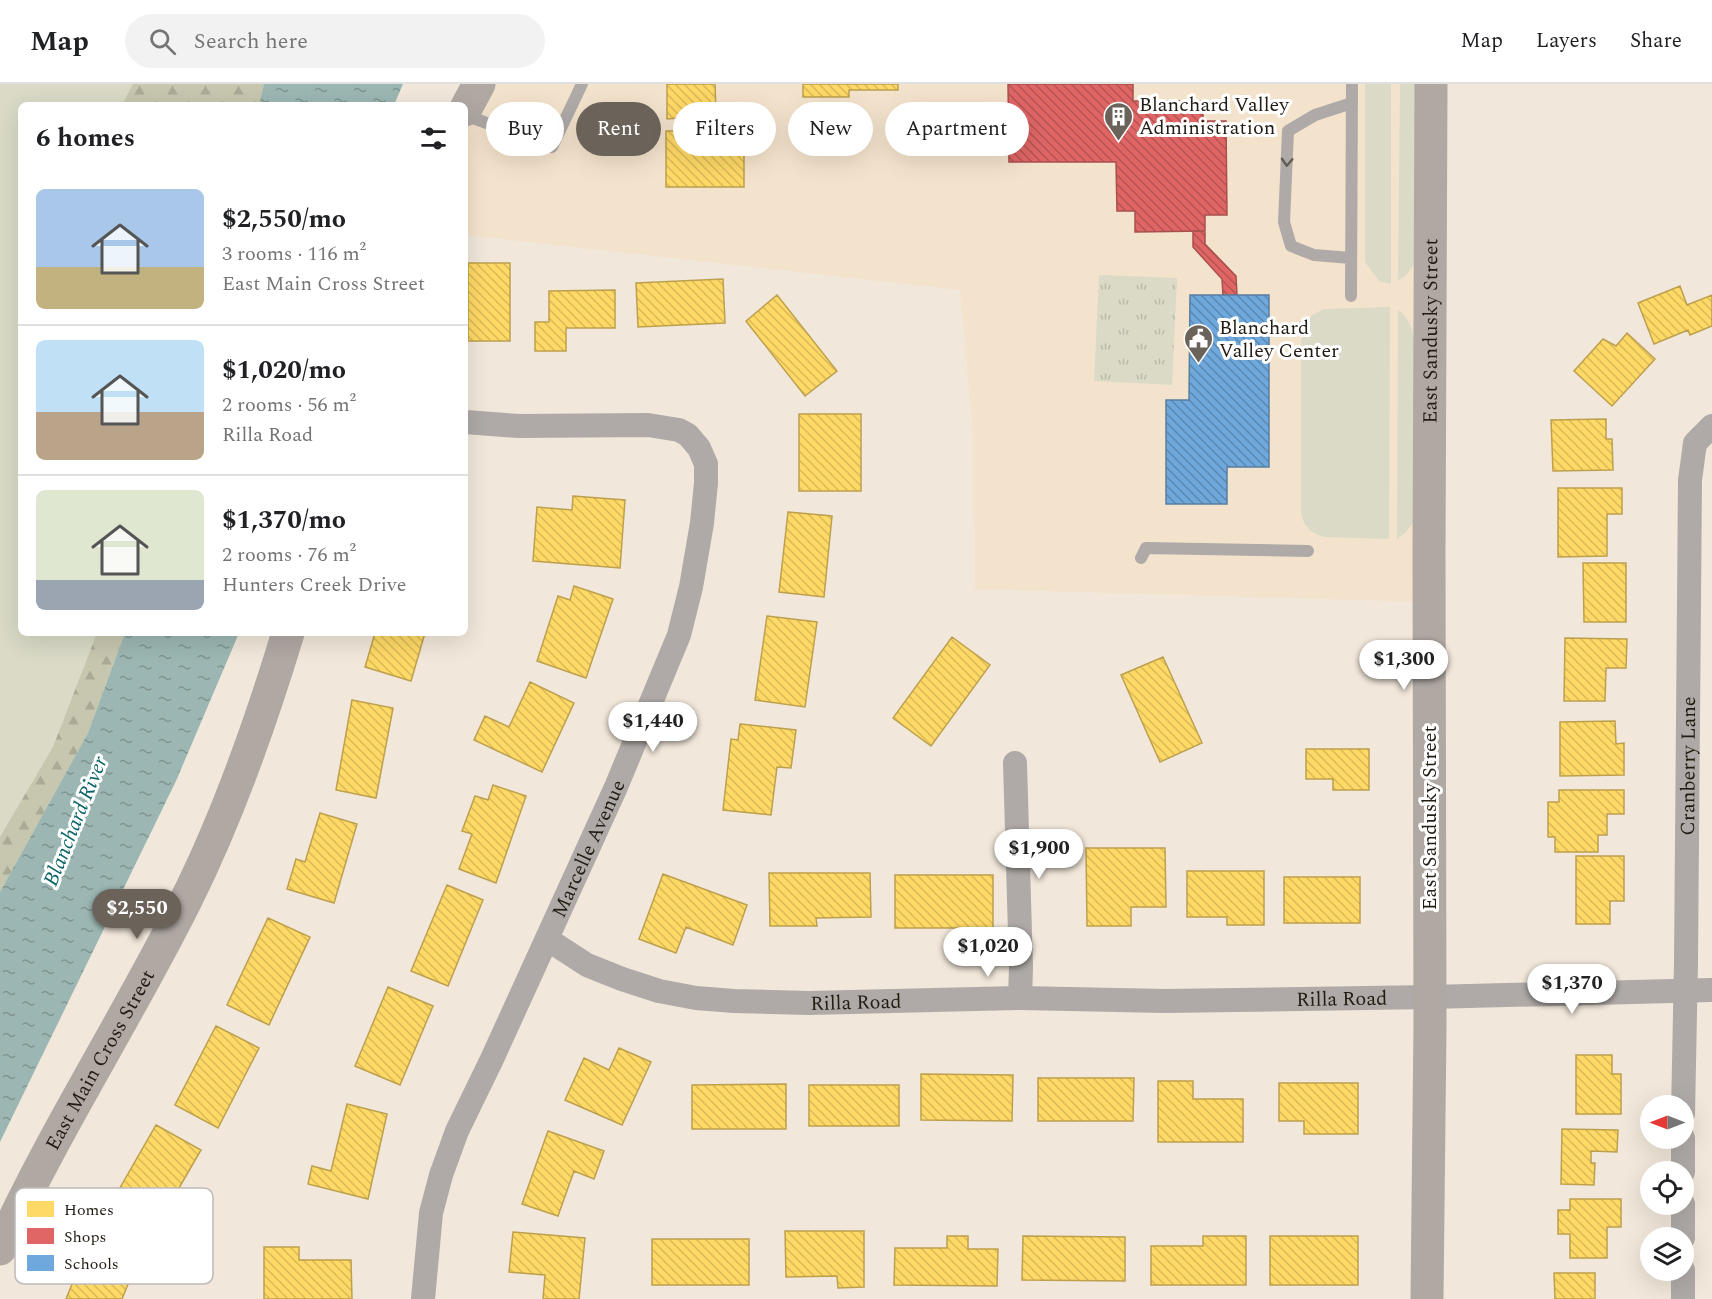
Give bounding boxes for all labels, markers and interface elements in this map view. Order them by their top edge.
search box [125,14,545,68]
text: Map [30,20,89,63]
icon: search [146,25,179,58]
text: Search here [194,25,308,58]
text: Map [1461,25,1503,57]
text: Layers [1536,25,1597,57]
text: Share [1630,25,1682,57]
place label: Blanchard Valley Administration [1139,90,1290,143]
building icon: Blanchard Valley Administration [1102,100,1134,142]
chip: Buy [486,102,564,156]
chip: Rent [576,102,661,156]
chip: Filters [673,102,776,156]
chip: New [788,102,873,156]
chip: Apartment [885,102,1029,156]
text: 6 homes [36,118,135,158]
icon: filters [417,122,450,155]
one-way arrow [1280,157,1293,166]
text: $2,550/mo [222,199,346,239]
icon: home [84,213,156,285]
street label: East Sandusky Street [1416,238,1446,424]
text: 3 rooms · 116 m² [222,239,366,269]
text: East Main Cross Street [222,269,425,299]
place label: Blanchard Valley Center [1219,313,1339,366]
public building icon: Blanchard Valley Center [1182,322,1214,364]
text: $1,020/mo [222,350,346,390]
icon: home [84,364,156,436]
text: 2 rooms · 56 m² [222,390,356,420]
text: Rilla Road [222,420,313,450]
text: $1,370/mo [222,500,346,540]
icon: home [84,514,156,586]
text: 2 rooms · 76 m² [222,540,356,570]
text: Hunters Creek Drive [222,570,406,600]
pin: $1,300 [1355,640,1453,691]
text: $1,300 [1373,644,1435,674]
street label: Cranberry Lane [1673,696,1704,836]
pin: $1,440 [604,702,702,753]
text: $1,440 [622,706,684,736]
street label: East Sandusky Street [1415,725,1445,911]
water label: Blanchard River [35,751,117,891]
street label: Marcelle Avenue [544,775,633,923]
pin: $1,900 [990,829,1088,880]
text: $1,900 [1008,833,1070,863]
pin: $2,550 [88,889,186,940]
text: $2,550 [106,893,168,923]
pin: $1,020 [939,927,1037,978]
text: $1,020 [957,931,1019,961]
street label: East Main Cross Street [38,964,163,1156]
pin: $1,370 [1523,964,1621,1015]
text: $1,370 [1541,968,1603,998]
street label: Rilla Road [1296,984,1388,1015]
street label: Rilla Road [810,987,902,1019]
north arrow [1640,1095,1694,1149]
map controls [1640,1095,1694,1281]
button: locate [1640,1161,1694,1215]
legend [15,1188,213,1284]
text: Homes [64,1198,114,1222]
text: Shops [64,1225,106,1249]
button: layers [1640,1227,1694,1281]
text: Schools [64,1252,119,1276]

